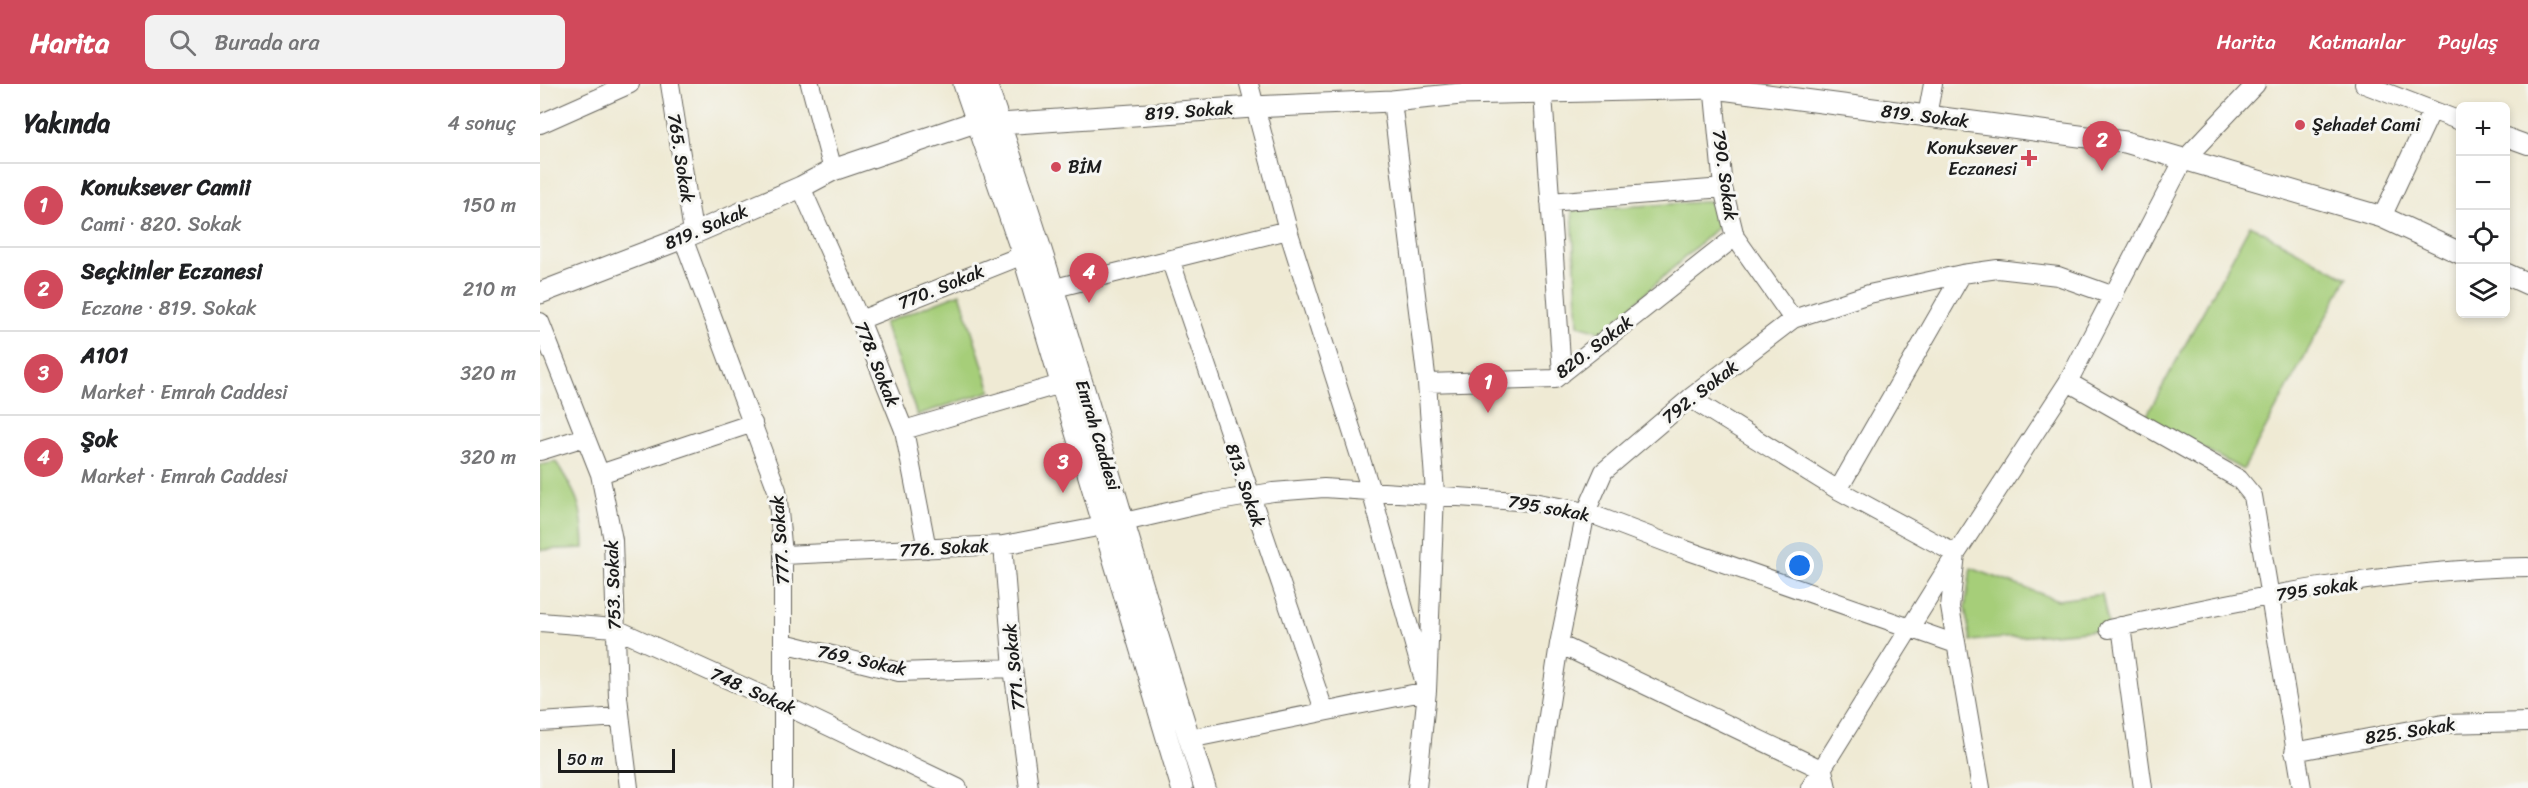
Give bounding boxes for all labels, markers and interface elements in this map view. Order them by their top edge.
search box [145,15,565,69]
text: Harita [30,18,109,67]
text: Burada ara [214,23,320,62]
text: Harita [2216,23,2276,61]
text: Katmanlar [2309,23,2405,61]
text: Paylaş [2438,23,2498,61]
icon: search [166,26,199,59]
street label: 819. Sokak [1144,92,1235,130]
street label: 819. Sokak [1879,95,1971,137]
text: Yakında [24,100,110,146]
map controls [2456,102,2510,318]
button: + [2456,102,2510,156]
text: 4 sonuç [447,106,516,141]
place label: Şehadet Cami [2312,109,2421,141]
street label: 765. Sokak [658,111,704,205]
marker: Şehadet Cami [2293,118,2307,132]
pin: 2 [2082,122,2122,171]
street label: 790. Sokak [1703,128,1747,223]
place label: Konuksever Eczanesi [1927,132,2019,185]
place label: BİM [1068,151,1102,183]
marker: Konuksever Eczanesi [2022,151,2036,165]
button: − [2456,156,2510,210]
marker: BİM [1049,160,1063,174]
text: Konuksever Camii [81,168,251,207]
text: 1 [39,188,48,223]
text: 150 m [462,188,516,223]
street label: 819. Sokak [659,195,753,259]
text: Cami · 820. Sokak [81,207,242,242]
button: locate [2456,210,2510,264]
text: Seçkinler Eczanesi [81,252,262,291]
pin: 4 [1070,254,1108,303]
street label: 770. Sokak [893,255,989,319]
button: layers [2456,264,2510,318]
text: 2 [38,272,49,307]
text: 210 m [463,272,516,307]
text: Eczane · 819. Sokak [81,291,257,326]
street label: 820. Sokak [1548,306,1640,387]
street label: 778. Sokak [845,316,909,412]
text: A101 [81,336,128,375]
street label: 792. Sokak [1655,351,1746,432]
text: 3 [38,356,49,391]
text: 320 m [460,356,516,391]
pin: 1 [1468,364,1508,413]
text: Market · Emrah Caddesi [81,375,288,410]
street label: Emrah Caddesi [1066,376,1130,495]
text: Şok [81,420,118,459]
street label: 813. Sokak [1216,439,1274,532]
text: 4 [37,440,50,475]
text: 320 m [460,440,516,475]
pin: 3 [1044,444,1082,493]
text: Market · Emrah Caddesi [81,459,288,494]
street label: 795 sokak [1506,485,1592,531]
street label: 777. Sokak [761,494,799,586]
street label: 776. Sokak [898,530,990,566]
street label: 753. Sokak [595,539,631,630]
your location [1785,551,1814,580]
street label: 795 sokak [2274,567,2360,611]
street label: 771. Sokak [993,622,1034,712]
street label: 769. Sokak [815,635,910,685]
street label: 748. Sokak [705,658,802,724]
street label: 825. Sokak [2363,708,2458,754]
text: 50 m [567,745,603,774]
scale bar [558,746,675,774]

